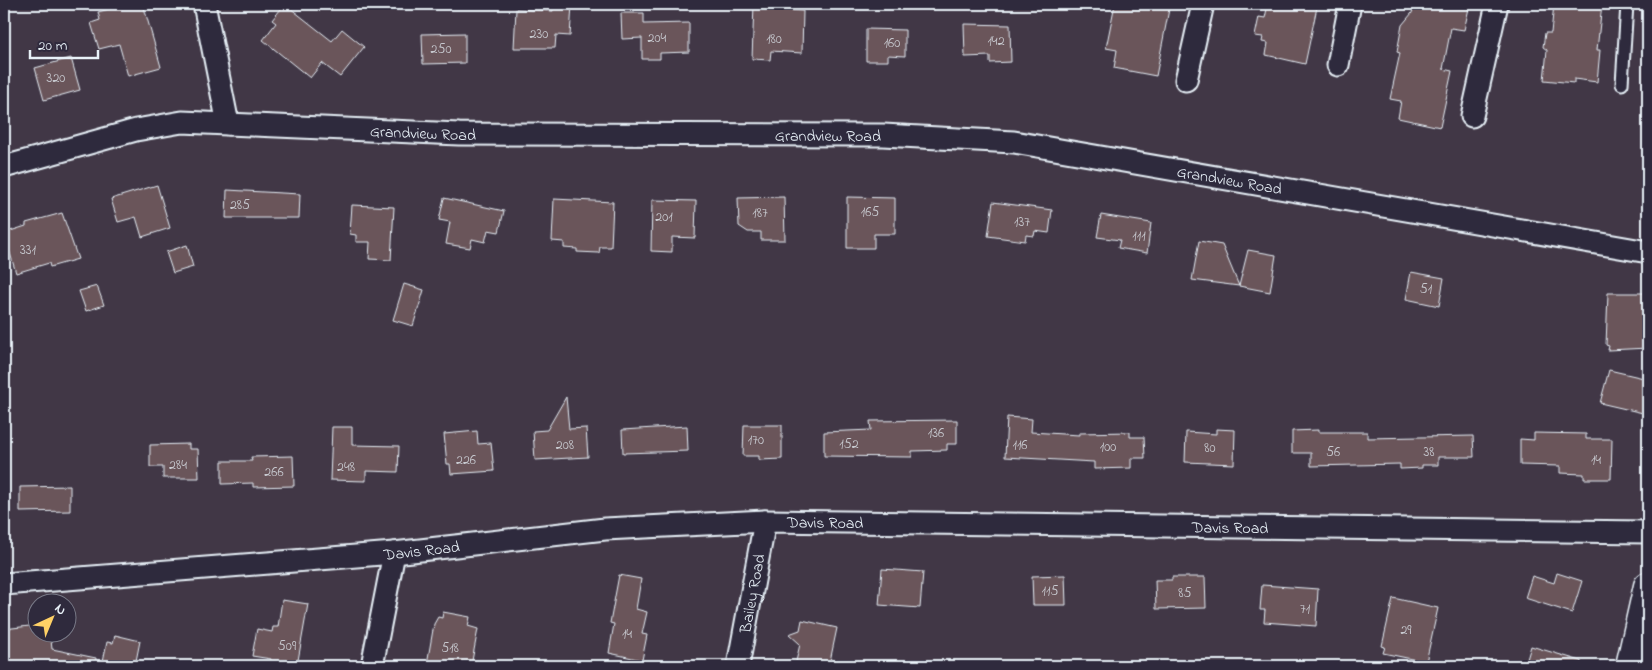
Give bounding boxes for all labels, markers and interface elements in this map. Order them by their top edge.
house number: 230 [530,24,548,45]
scale bar [30,28,98,60]
house number: 204 [648,28,667,49]
house number: 180 [766,29,782,50]
house number: 142 [987,31,1005,52]
house number: 160 [884,33,900,54]
text: 20 m [38,35,68,57]
house number: 250 [430,39,452,60]
house number: 320 [47,68,65,89]
street label: Grandview Road [369,120,476,148]
street label: Grandview Road [775,125,881,149]
street label: Grandview Road [1175,160,1284,202]
house number: 285 [230,195,250,216]
house number: 165 [861,202,879,223]
house number: 187 [752,203,768,224]
house number: 201 [655,207,673,228]
house number: 137 [1014,212,1030,233]
house number: 111 [1132,226,1146,247]
house number: 331 [20,240,37,261]
house number: 51 [1420,279,1433,300]
house number: 136 [928,423,944,444]
house number: 170 [748,430,764,451]
house number: 152 [839,434,859,455]
house number: 208 [556,435,574,456]
house number: 116 [1012,435,1028,456]
house number: 100 [1100,437,1116,458]
house number: 80 [1204,438,1216,459]
house number: 56 [1326,442,1340,463]
house number: 38 [1423,442,1435,463]
house number: 226 [456,450,476,471]
house number: 14 [1591,450,1601,471]
house number: 284 [169,455,187,476]
house number: 248 [337,457,355,478]
house number: 266 [264,462,284,483]
street label: Davis Road [786,511,864,536]
street label: Davis Road [1191,516,1269,541]
street label: Davis Road [382,536,461,568]
street label: Bailey Road [734,552,773,636]
house number: 115 [1042,581,1058,602]
house number: 85 [1178,583,1192,604]
north arrow [28,592,78,642]
text: N [49,599,71,621]
house number: 71 [1300,599,1311,620]
house number: 29 [1400,620,1412,641]
house number: 14 [622,624,632,645]
house number: 509 [278,636,297,657]
house number: 518 [441,638,459,659]

